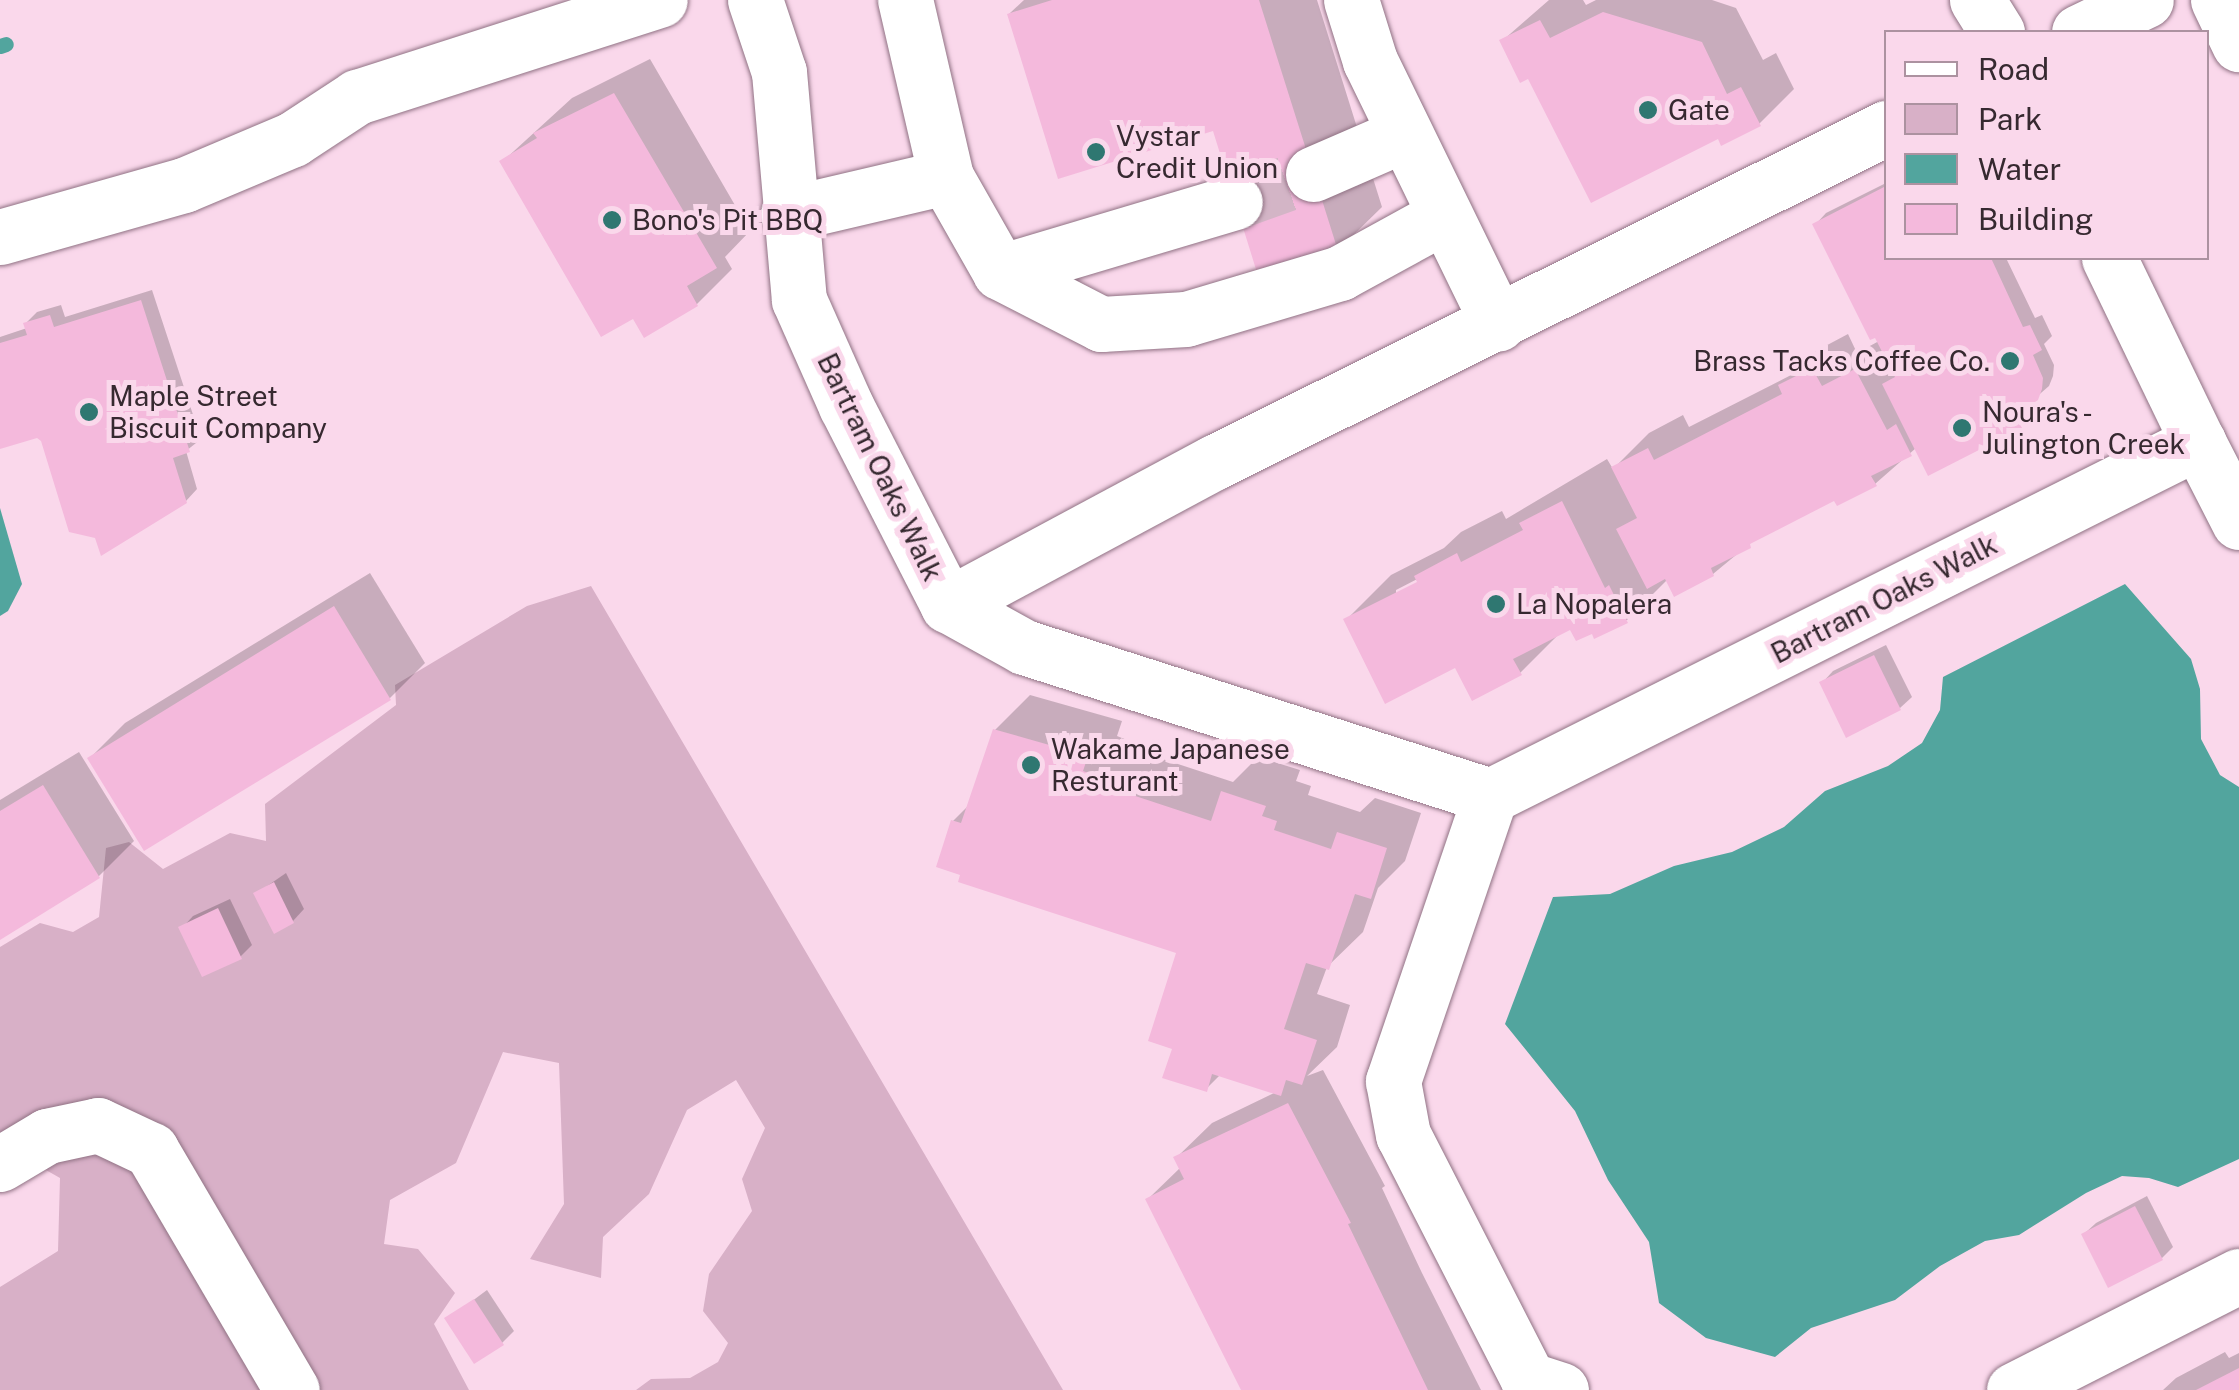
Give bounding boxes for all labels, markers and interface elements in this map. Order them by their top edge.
legend [1884,30,2209,260]
text: Road [1978,51,2049,87]
place label: Gate [1668,93,1730,127]
marker: Gate [1637,99,1659,121]
text: Park [1978,101,2042,137]
place label: Vystar Credit Union [1116,119,1278,185]
marker: Vystar Credit Union [1085,141,1107,163]
text: Water [1978,151,2061,187]
text: Building [1978,201,2093,237]
place label: Bono's Pit BBQ [632,203,824,237]
marker: Bono's Pit BBQ [601,209,623,231]
place label: Brass Tacks Coffee Co. [1693,344,1990,378]
street label: Bartram Oaks Walk [810,347,950,587]
marker: Brass Tacks Coffee Co. [1999,350,2021,372]
place label: Maple Street Biscuit Company [109,379,327,445]
place label: Noura's - Julington Creek [1982,395,2185,461]
marker: Maple Street Biscuit Company [78,401,100,423]
marker: Noura's - Julington Creek [1951,417,1973,439]
street label: Bartram Oaks Walk [1765,527,2003,671]
place label: La Nopalera [1516,587,1672,621]
marker: La Nopalera [1485,593,1507,615]
place label: Wakame Japanese Resturant [1051,732,1290,798]
marker: Wakame Japanese Resturant [1020,754,1042,776]

